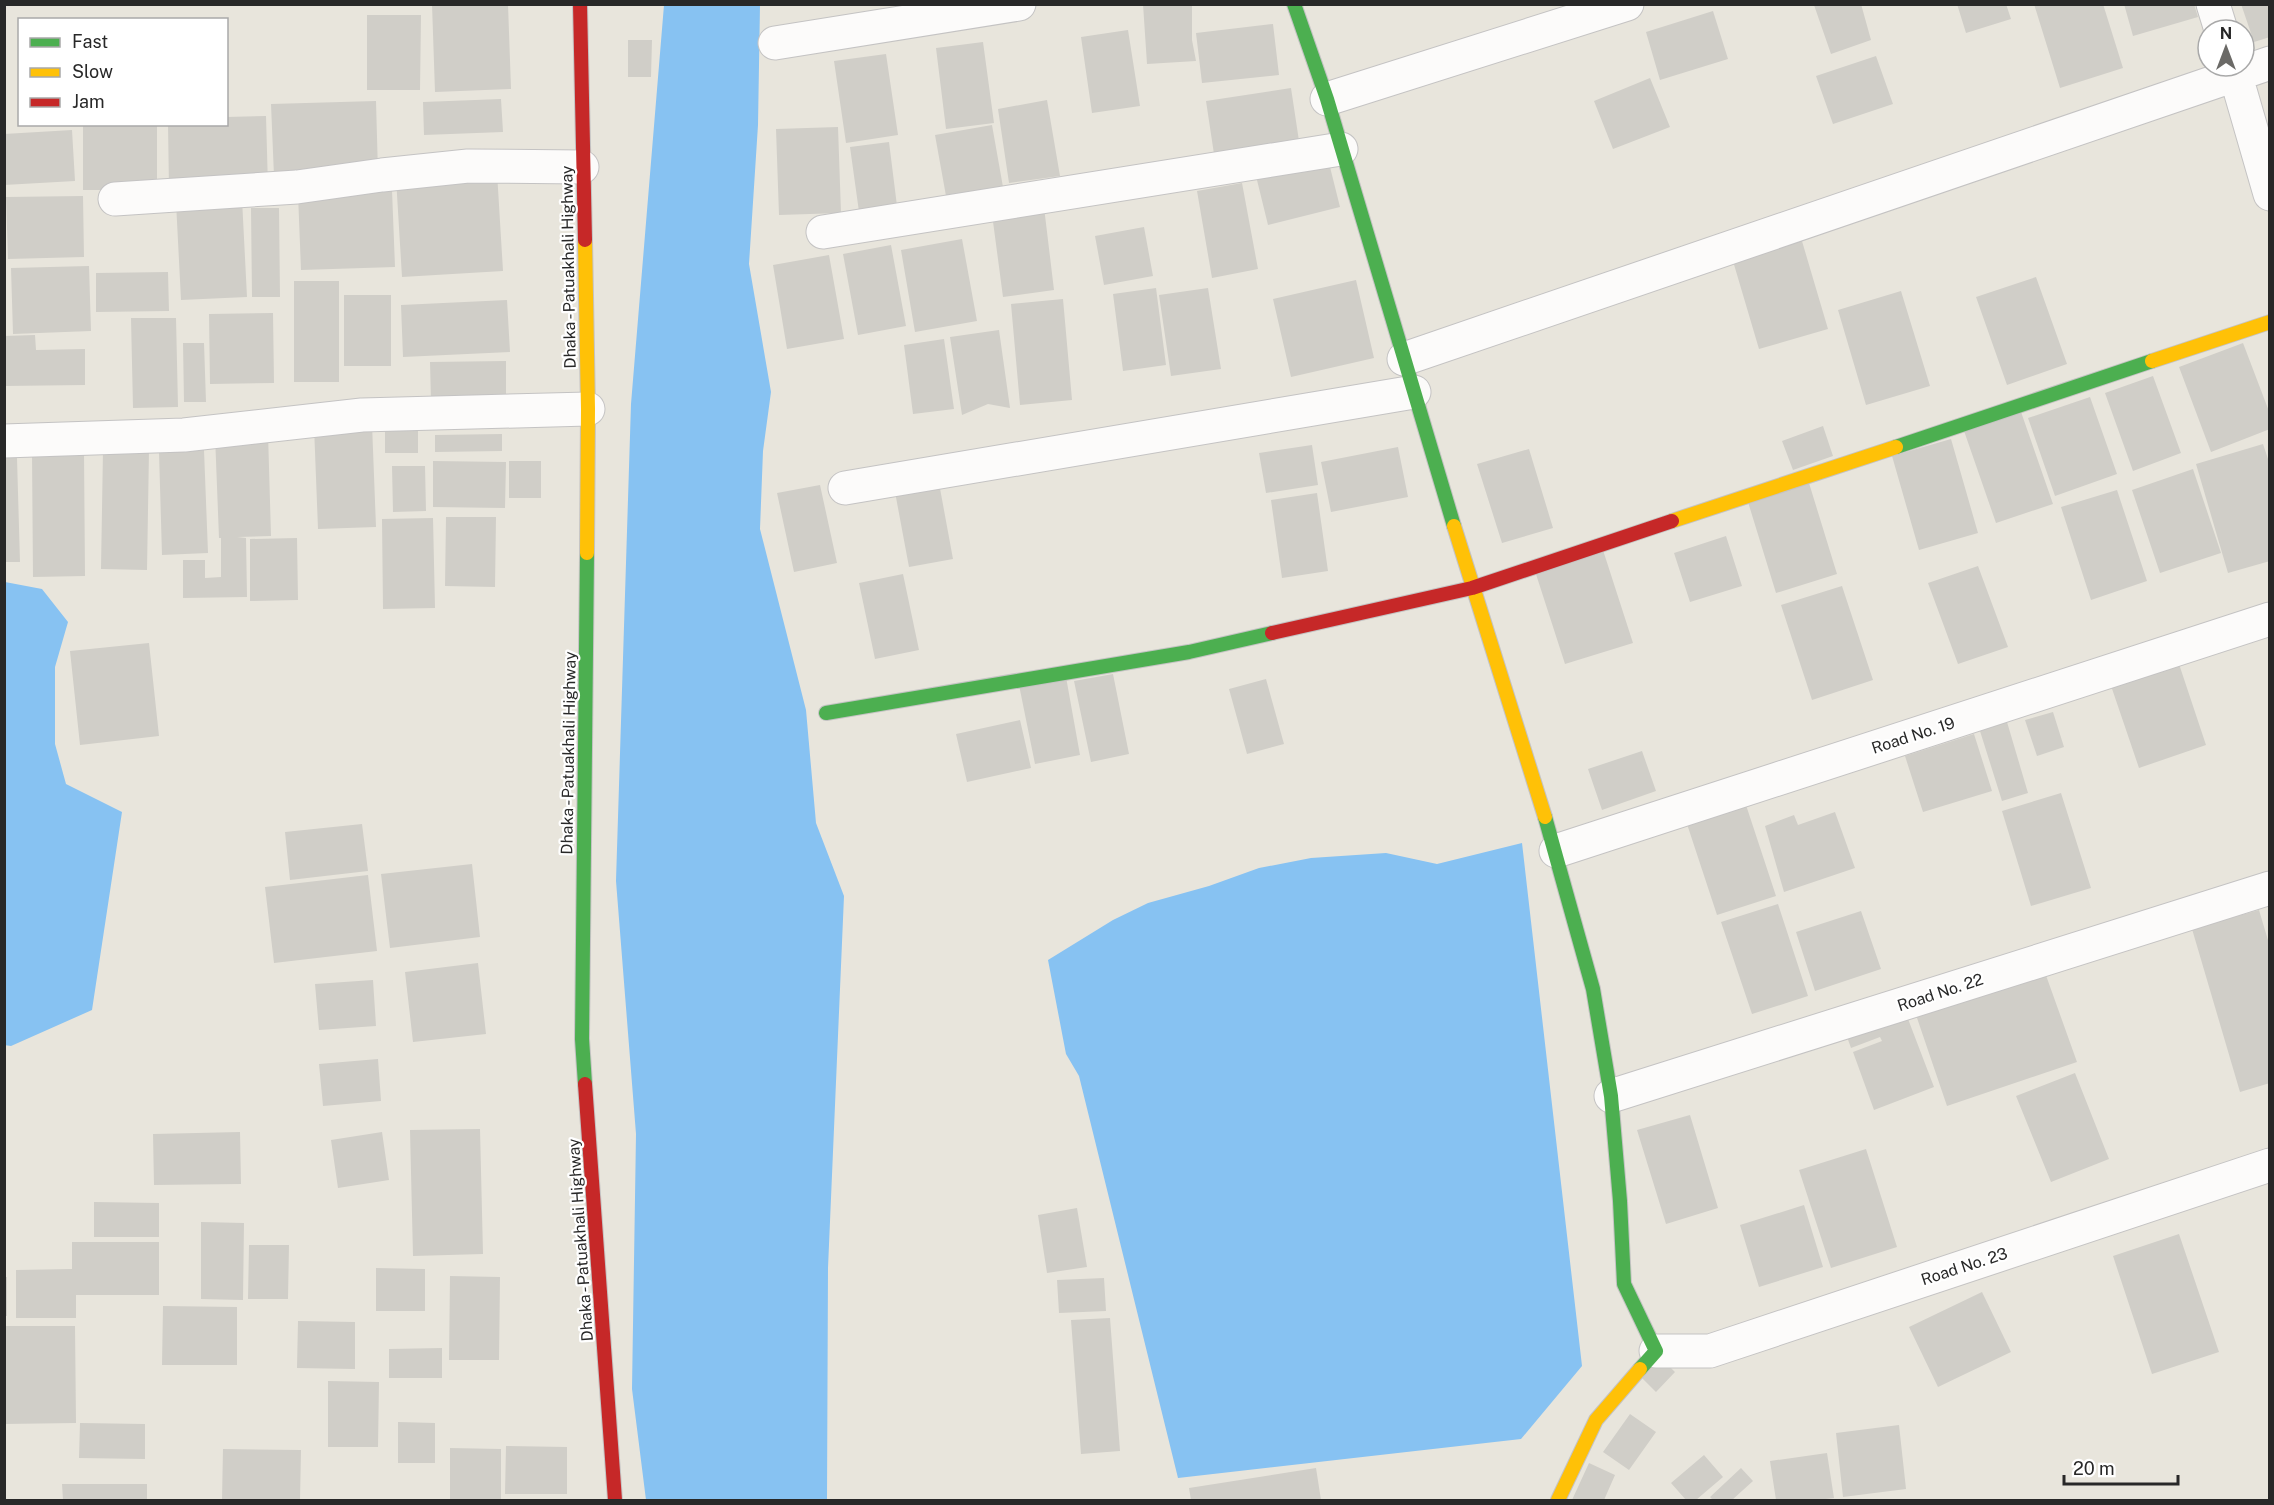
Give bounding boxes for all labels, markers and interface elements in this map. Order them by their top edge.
legend [18,18,228,126]
north arrow [2196,18,2256,78]
text: N [2220,24,2232,43]
text: Fast [72,31,108,52]
text: Slow [72,61,113,82]
text: Jam [72,91,105,112]
street label: Dhaka - Patuakhali Highway [557,165,580,369]
street label: Dhaka - Patuakhali Highway [557,651,580,855]
street label: Road No. 19 [1869,713,1957,758]
street label: Road No. 22 [1895,970,1986,1015]
street label: Dhaka - Patuakhali Highway [564,1138,597,1342]
street label: Road No. 23 [1919,1244,2010,1289]
scale bar [2064,1448,2178,1486]
text: 20 m [2073,1458,2115,1479]

